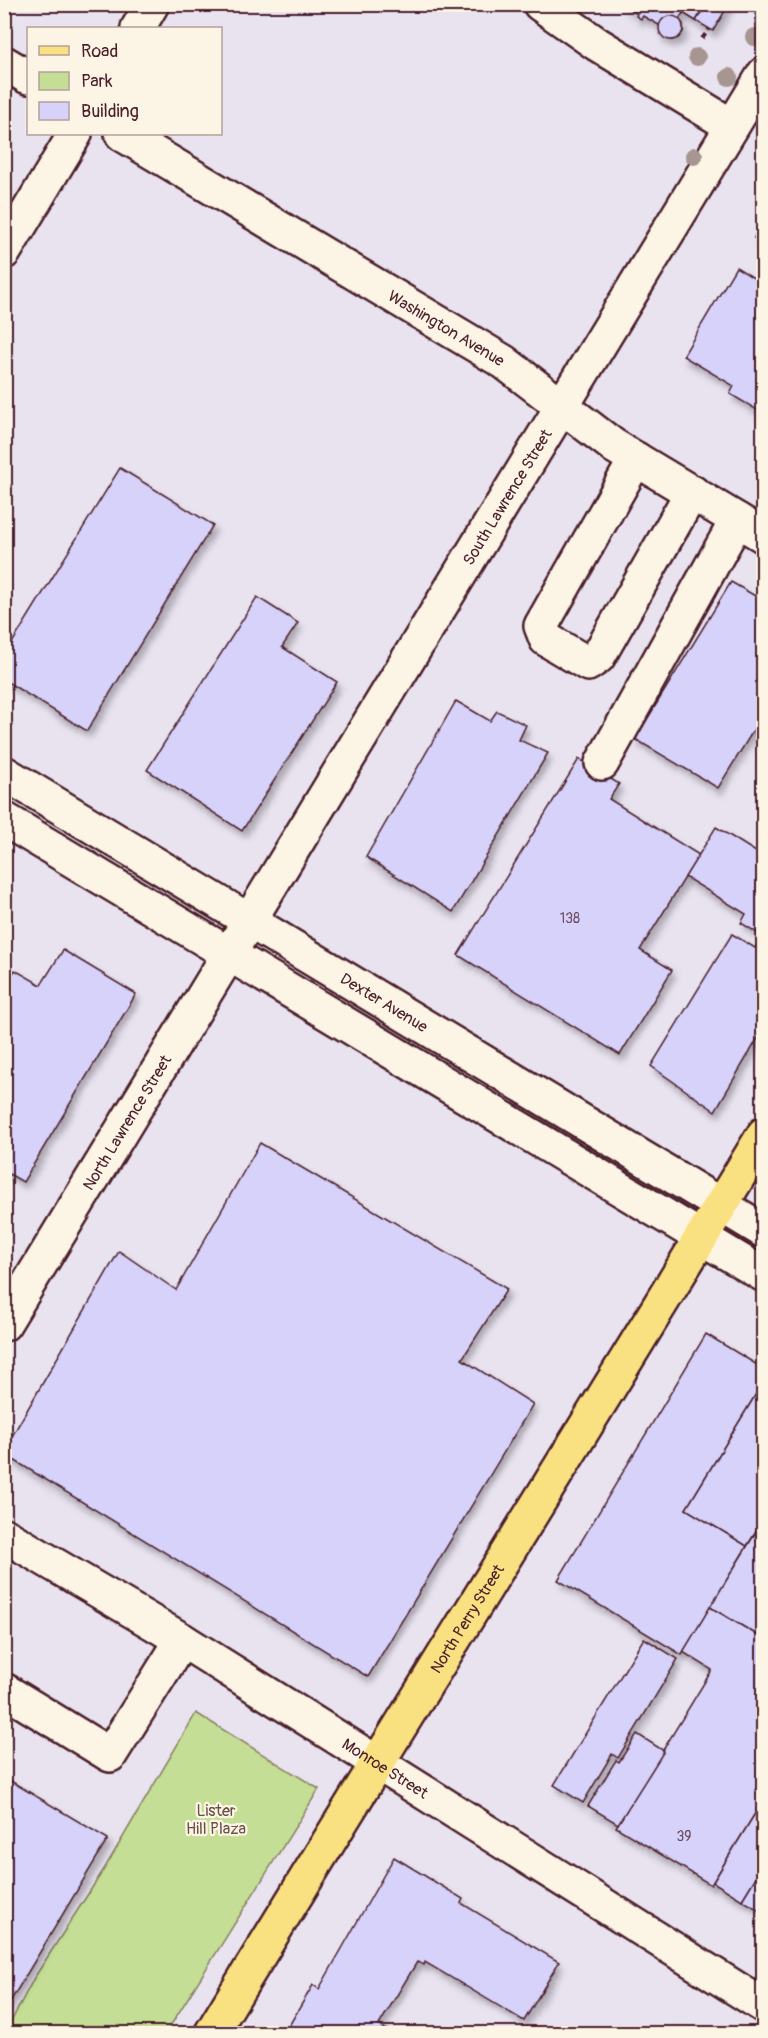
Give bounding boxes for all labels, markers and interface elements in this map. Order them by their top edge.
legend [27,27,222,135]
text: Road [81,40,118,63]
text: Park [81,70,113,93]
text: Building [81,100,139,123]
street label: Washington Avenue [384,286,508,371]
street label: South Lawrence Street [459,425,557,569]
house number: 138 [560,910,580,927]
street label: Dexter Avenue [336,969,431,1037]
street label: North Lawrence Street [79,1051,177,1194]
street label: North Perry Street [426,1560,509,1677]
street label: Monroe Street [338,1734,432,1804]
park label: Lister Hill Plaza [186,1801,246,1839]
house number: 39 [676,1828,692,1845]

